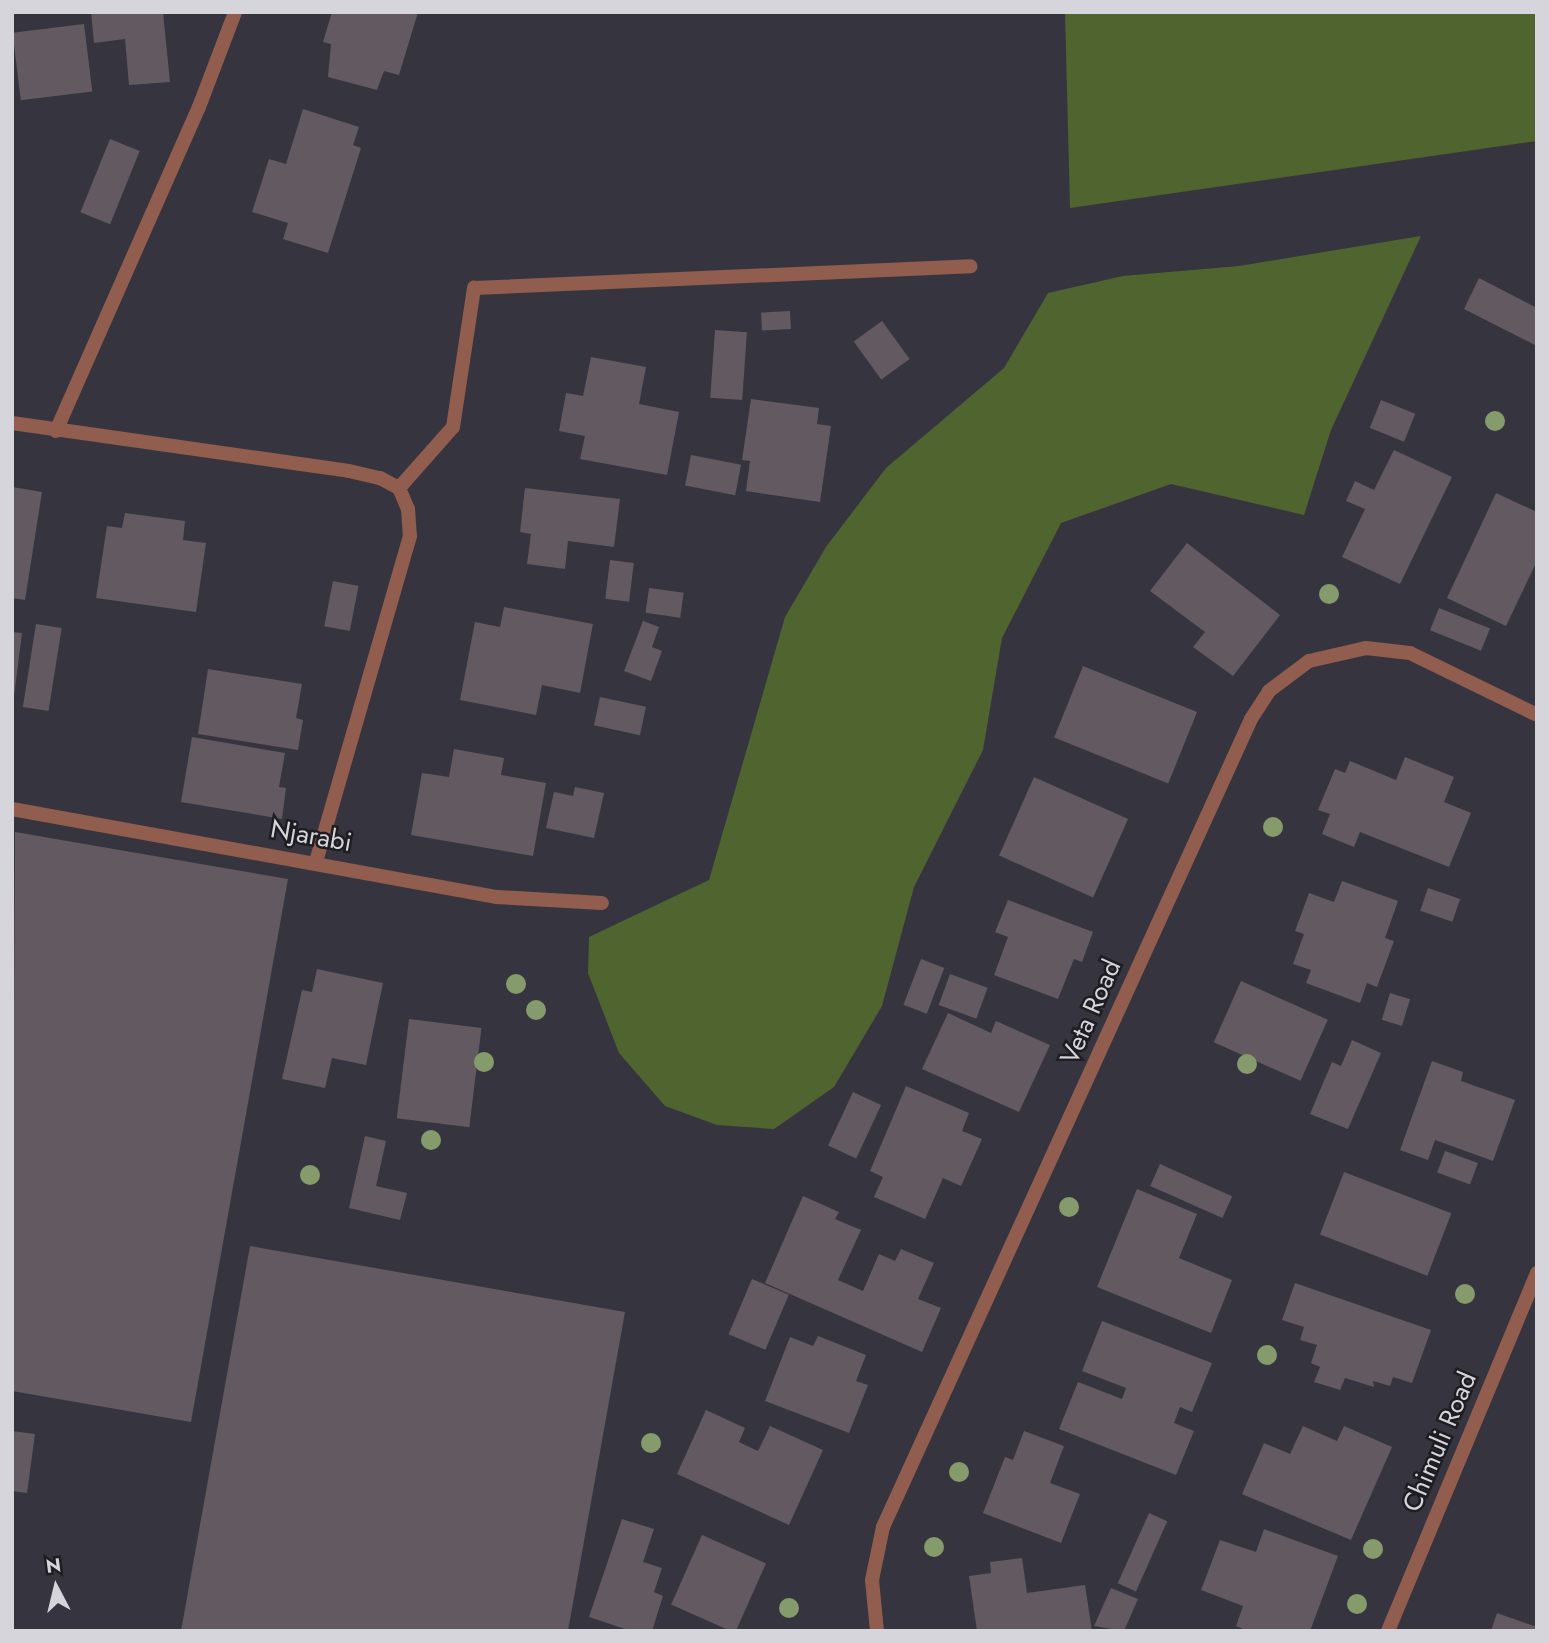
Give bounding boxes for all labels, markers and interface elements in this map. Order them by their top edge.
street label: Njarabi [268,814,354,858]
street label: Veta Road [1054,955,1128,1069]
street label: Chimuli Road [1397,1367,1483,1517]
text: N [44,1551,63,1580]
north arrow [21,1552,91,1622]

